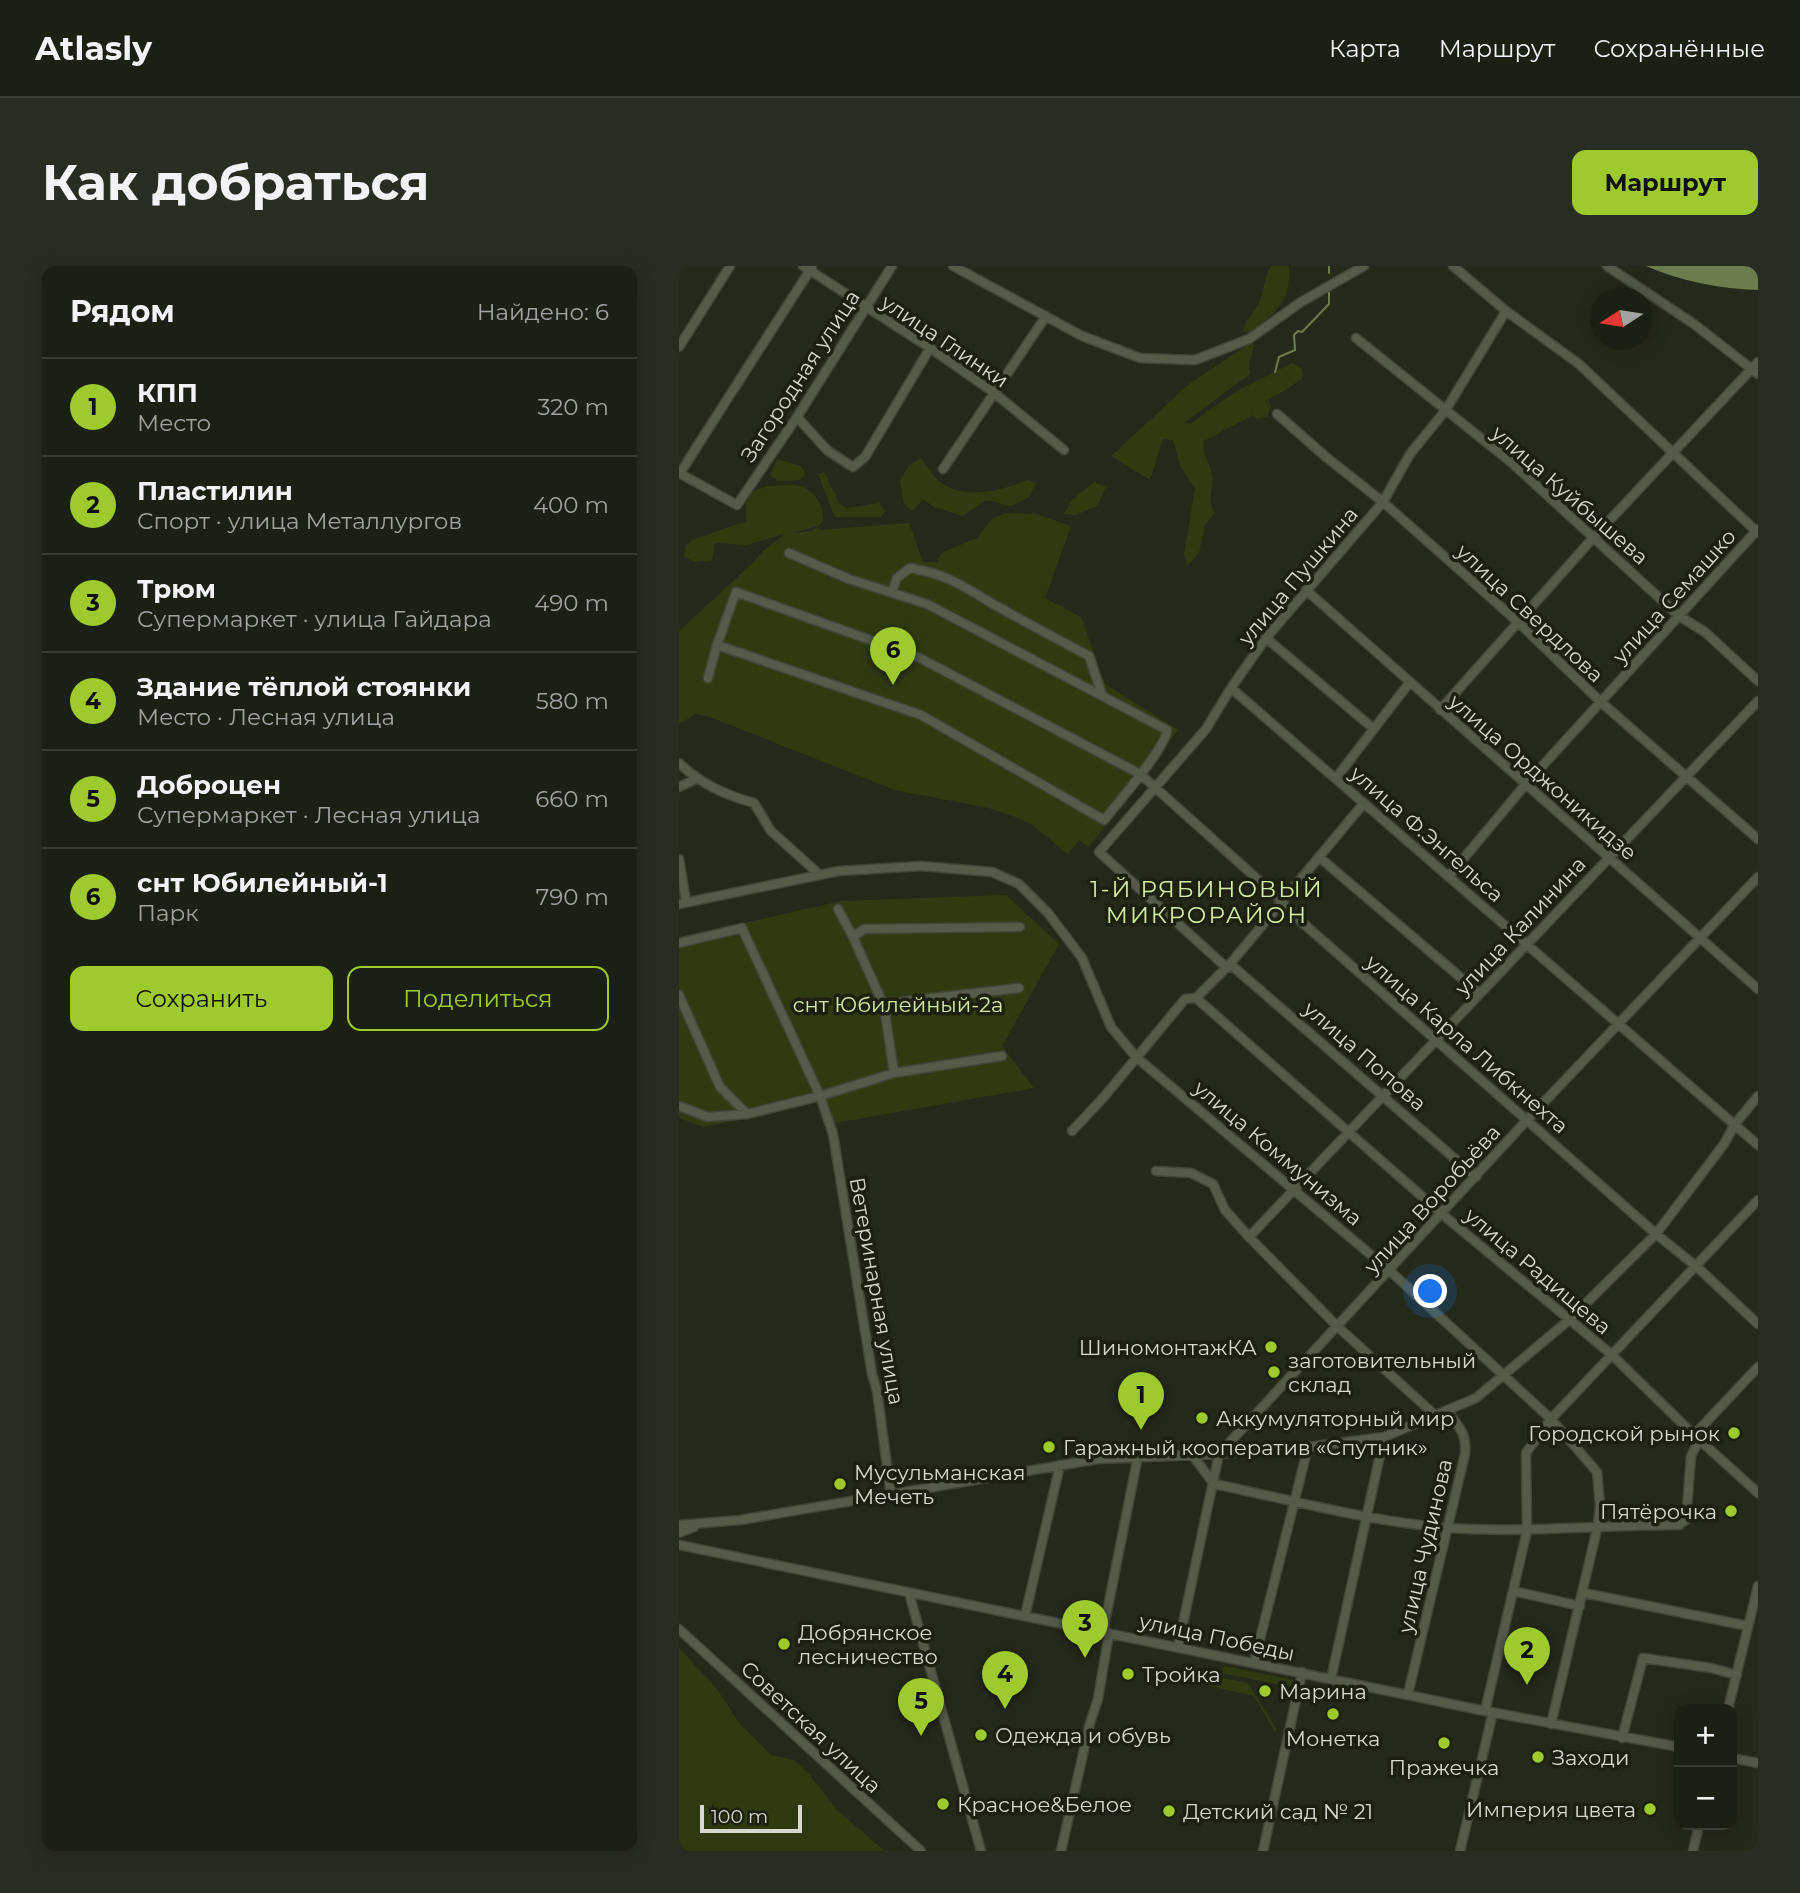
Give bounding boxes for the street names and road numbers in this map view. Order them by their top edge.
street label: Загородная улица [735,285,865,467]
street label: улица Глинки [876,289,1013,393]
street label: улица Куйбышева [1486,420,1653,570]
street label: улица Пушкина [1232,502,1363,651]
street label: улица Семашко [1606,524,1741,669]
street label: улица Свердлова [1451,538,1609,687]
street label: улица Орджоникидзе [1443,688,1642,865]
street label: улица Ф.Энгельса [1345,760,1509,907]
street label: улица Калинина [1449,851,1591,1001]
street label: улица Карла Либкнехта [1360,949,1573,1139]
street label: улица Попова [1298,995,1431,1116]
street label: улица Коммунизма [1188,1075,1367,1231]
street label: улица Воробьёва [1358,1119,1505,1279]
street label: Ветеринарная улица [845,1175,909,1407]
street label: улица Радищева [1459,1202,1616,1340]
street label: улица Чудинова [1393,1456,1457,1636]
street label: улица Победы [1136,1608,1297,1666]
street label: Советская улица [736,1656,886,1798]

